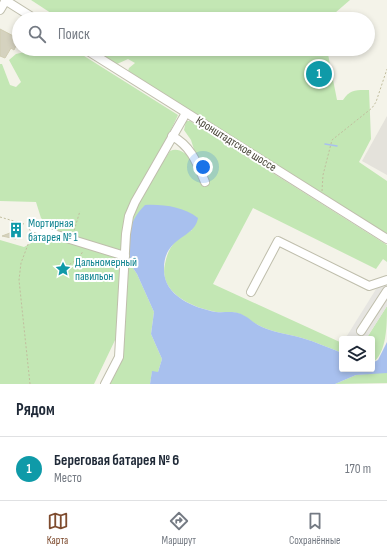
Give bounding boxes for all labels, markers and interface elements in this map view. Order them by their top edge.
search box [12,12,375,56]
icon: search [26,23,48,45]
text: Поиск [58,25,90,44]
pin: 1 [306,59,332,89]
street label: Кронштадтское шоссе [193,113,279,175]
your location [193,157,213,177]
place label: Мортирная батарея № 1 [28,216,79,245]
building icon: Мортирная батарея № 1 [7,221,25,239]
place label: Дальномерный павильон [75,255,137,284]
place icon: Дальномерный павильон [54,260,72,278]
map controls [339,336,375,372]
button: layers [339,336,375,372]
text: Рядом [16,400,55,420]
text: Береговая батарея № 6 [54,451,179,470]
text: 1 [26,461,32,477]
text: 170 m [345,461,371,477]
text: Место [54,470,82,486]
tab: Карта [47,510,69,547]
tab: Маршрут [162,510,196,547]
tab: Сохранённые [289,510,340,547]

